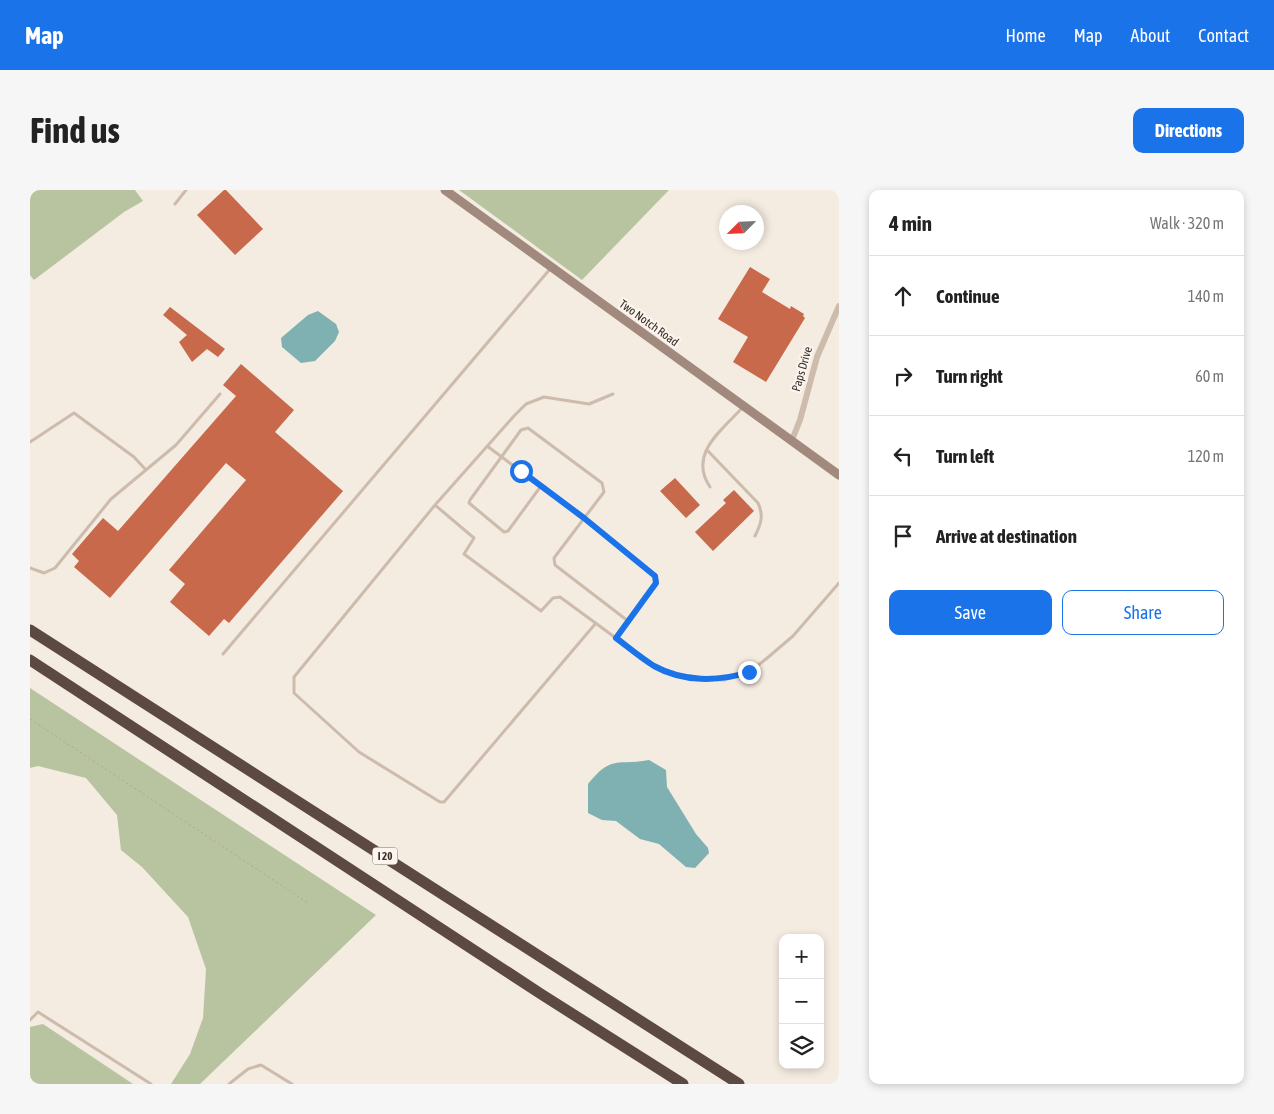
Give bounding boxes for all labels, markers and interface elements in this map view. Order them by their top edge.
text: Map [25,22,64,49]
text: Home [1006,25,1046,46]
text: Map [1074,25,1103,46]
text: About [1131,25,1170,46]
text: Contact [1198,25,1249,46]
button: Directions [1133,108,1244,153]
text: Find us [30,110,120,150]
north arrow [719,205,764,250]
text: 4 min [889,211,932,235]
text: Walk · 320 m [1150,214,1224,232]
icon: ahead [889,282,917,310]
text: Continue [936,285,1000,307]
text: 140 m [1188,287,1224,305]
street label: Two Notch Road [617,297,681,349]
street label: Paps Drive [789,345,815,393]
icon: right [889,362,917,390]
text: Turn right [936,365,1003,387]
text: 60 m [1195,367,1224,385]
icon: left [889,442,917,470]
text: Turn left [936,445,994,467]
text: 120 m [1188,447,1224,465]
route start [510,460,533,483]
icon: arrive [889,522,917,550]
text: Arrive at destination [936,525,1077,547]
button: Save [889,590,1052,635]
button: Share [1062,590,1224,635]
route end [738,661,761,684]
road number: I 20 [372,848,398,864]
map controls [779,934,824,1069]
button: + [779,934,824,979]
button: − [779,979,824,1024]
button: layers [779,1024,824,1069]

